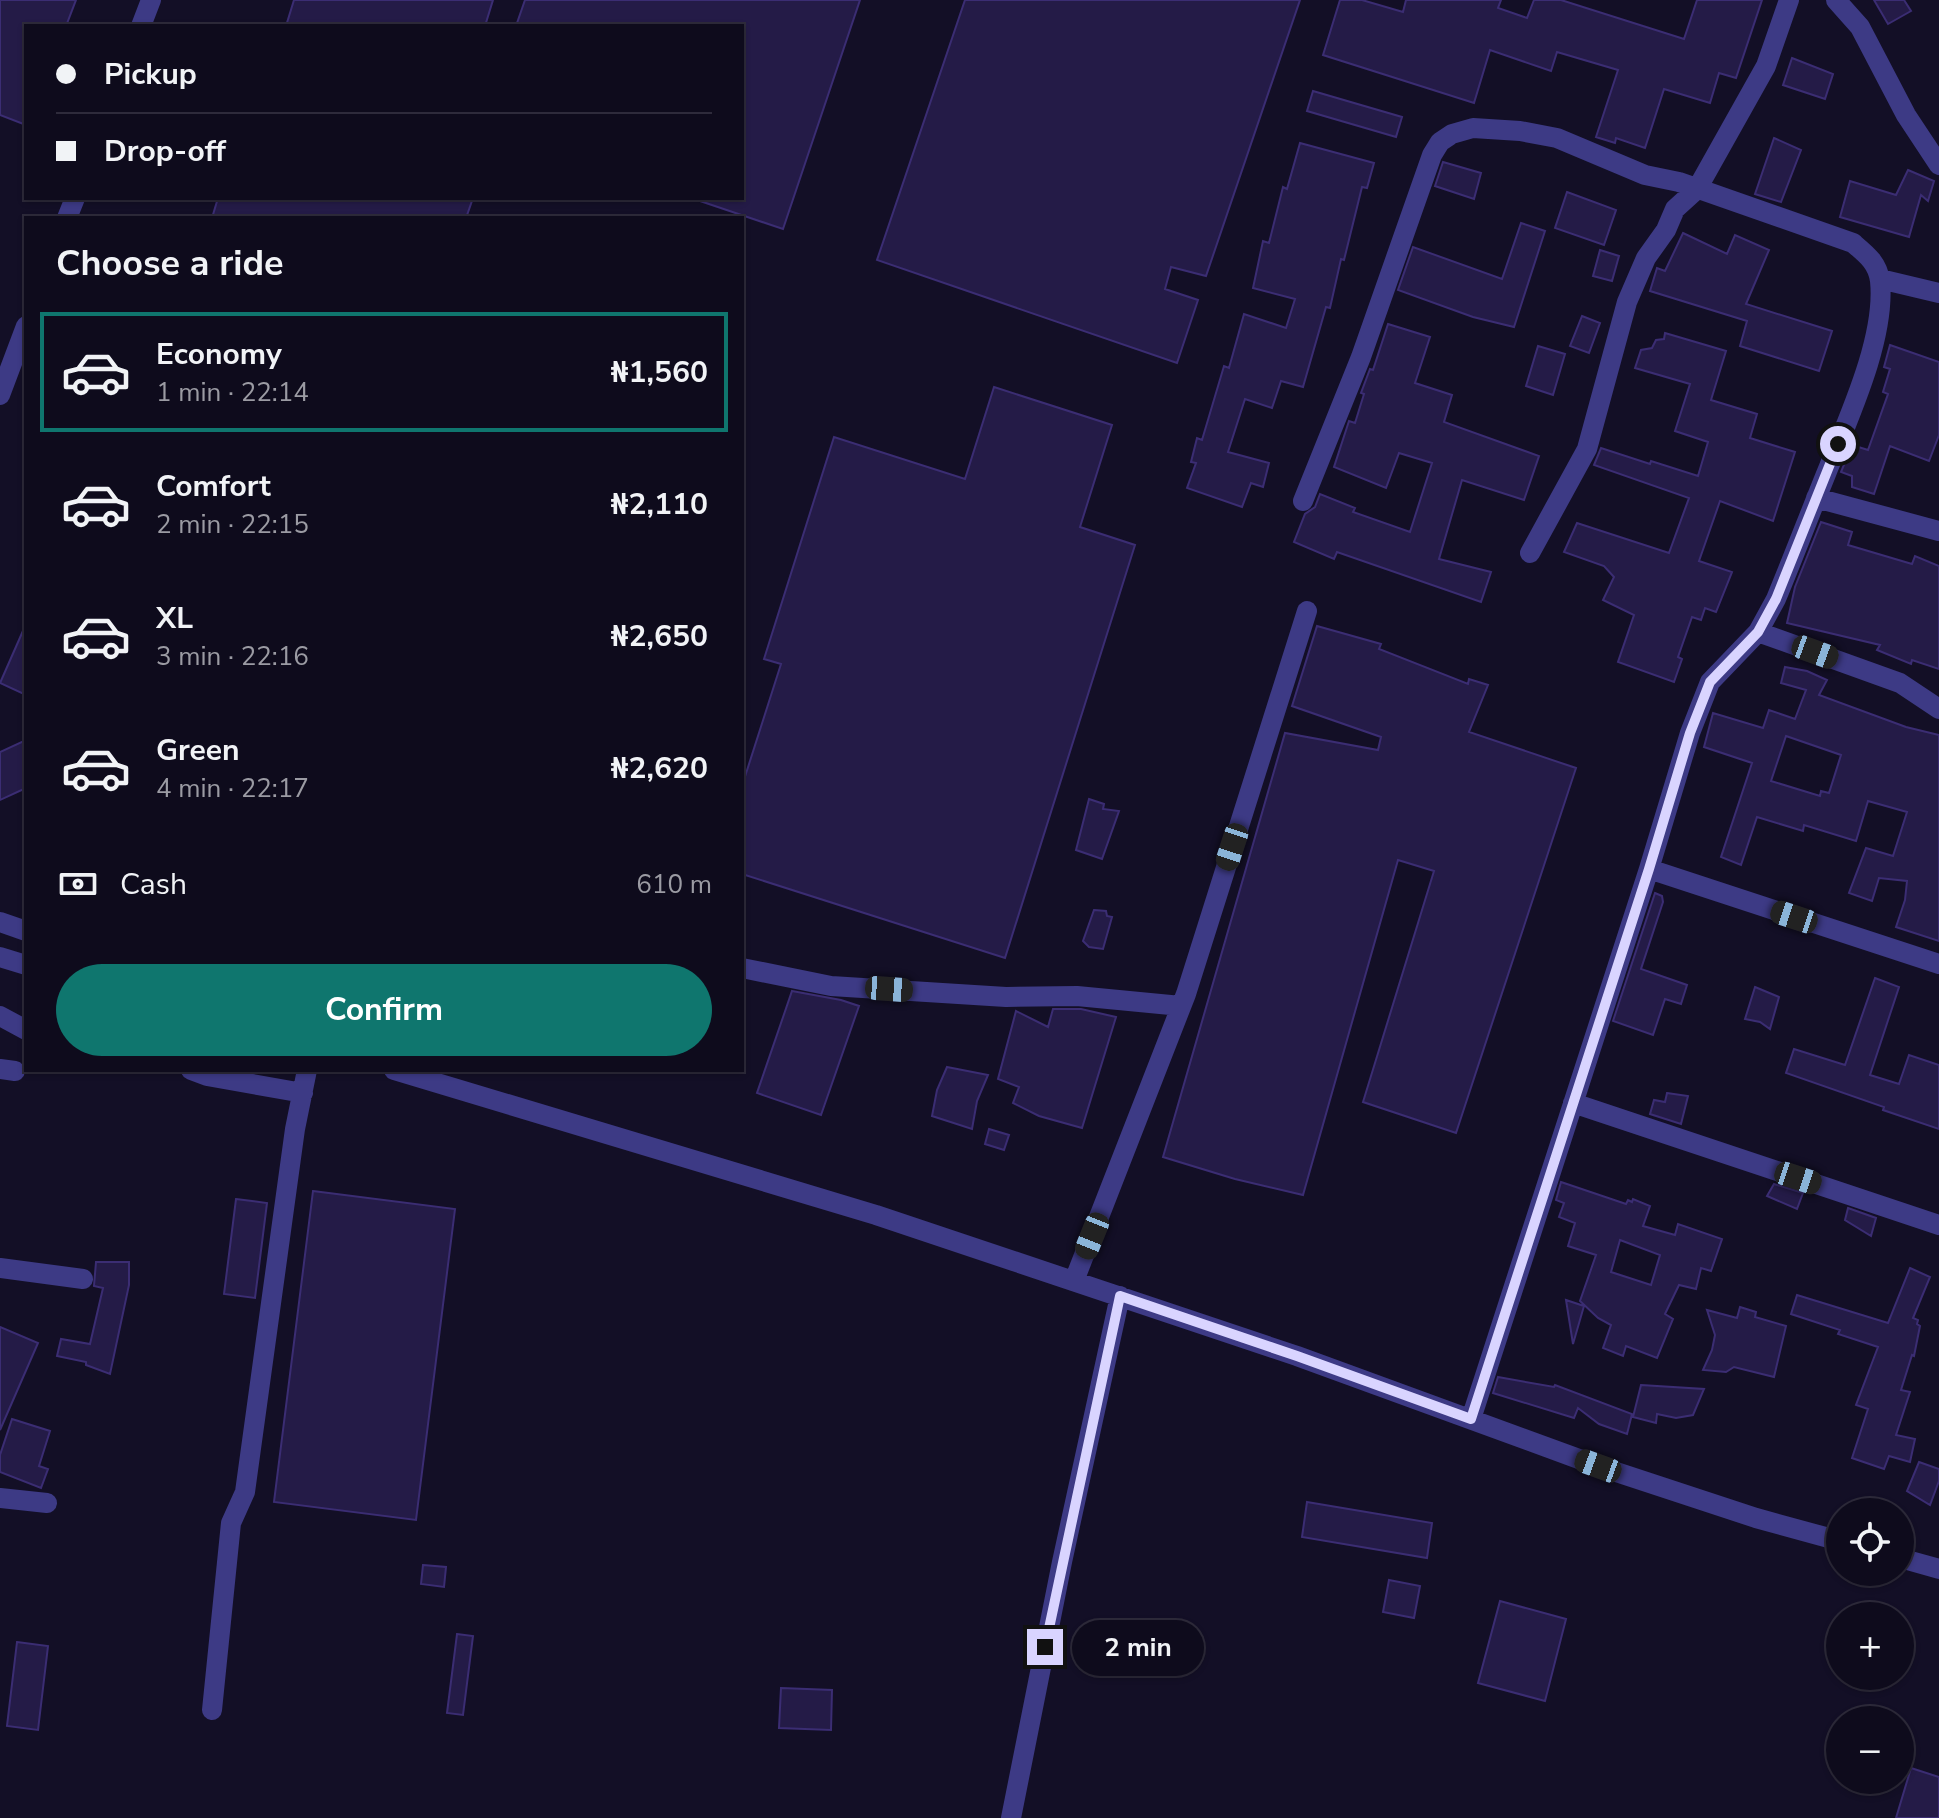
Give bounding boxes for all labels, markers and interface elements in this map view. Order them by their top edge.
text: Pickup [104,54,197,95]
text: Drop-off [104,131,226,172]
text: Choose a ride [56,239,284,288]
text: Economy [156,334,282,375]
icon: car [60,336,132,408]
text: ₦1,560 [611,352,708,393]
text: 1 min · 22:14 [156,375,309,410]
route start [1820,426,1856,462]
text: Comfort [156,466,271,507]
icon: car [60,468,132,540]
text: ₦2,110 [611,484,708,525]
text: 2 min · 22:15 [156,507,309,542]
text: XL [156,598,193,639]
icon: car [60,600,132,672]
text: ₦2,650 [611,616,708,657]
car [1788,633,1842,671]
text: 3 min · 22:16 [156,639,309,674]
text: Green [156,730,240,771]
icon: car [60,732,132,804]
text: ₦2,620 [611,748,708,789]
text: 4 min · 22:17 [156,771,309,806]
car [1213,820,1251,874]
icon: cash [56,862,100,906]
text: Cash [120,864,187,905]
text: 610 m [636,867,712,902]
car [1767,898,1821,936]
button: Confirm [56,964,712,1056]
car [864,975,914,1003]
car [1771,1159,1825,1197]
car [1072,1209,1112,1263]
car [1571,1447,1625,1485]
map controls [1826,1498,1914,1794]
button: locate [1826,1498,1914,1586]
button: + [1826,1602,1914,1690]
callout: 2 min [1073,1619,1205,1675]
route end [1027,1629,1063,1665]
text: 2 min [1104,1630,1172,1665]
button: − [1826,1706,1914,1794]

